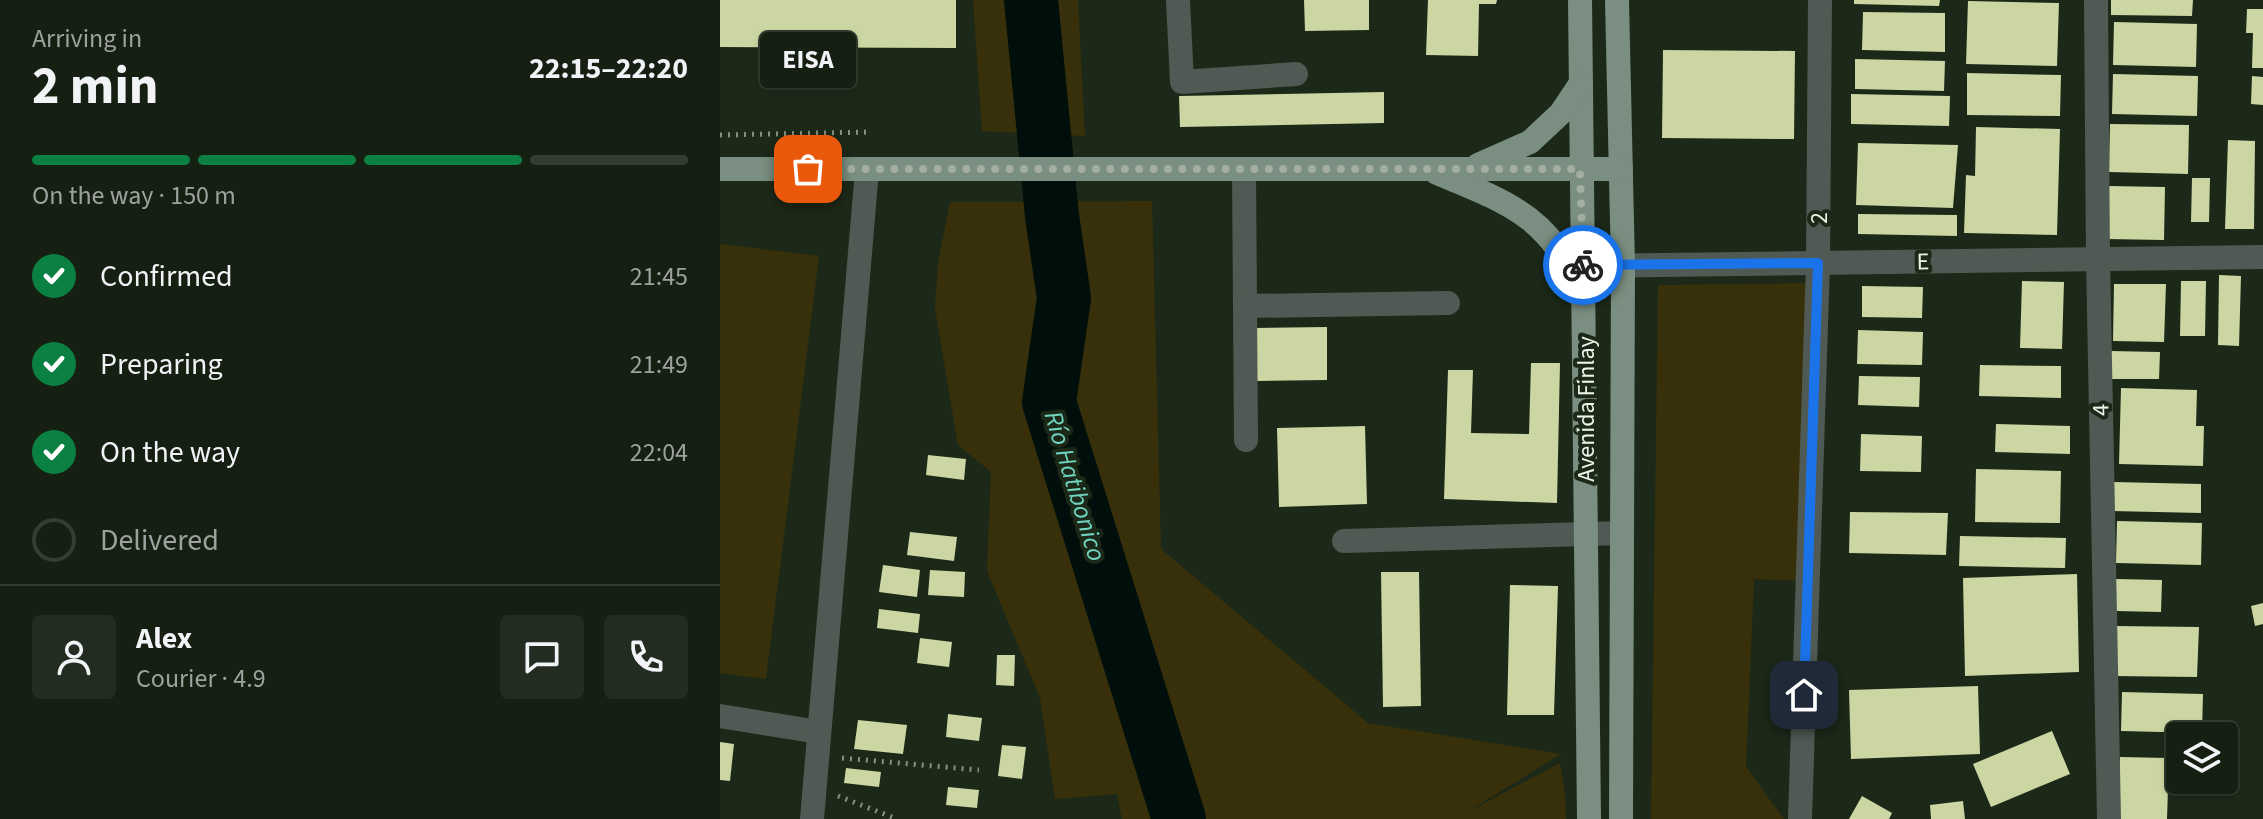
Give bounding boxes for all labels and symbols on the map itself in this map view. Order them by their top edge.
callout: EISA [760,33,856,89]
pin [774,135,842,203]
street label: 2 [1802,212,1837,224]
courier [1543,225,1623,305]
street label: E [1916,244,1930,280]
street label: Avenida Finlay [1569,336,1604,482]
street label: 4 [2083,404,2119,416]
water label: Río Hatibonico [1035,406,1115,566]
pin [1770,661,1838,729]

